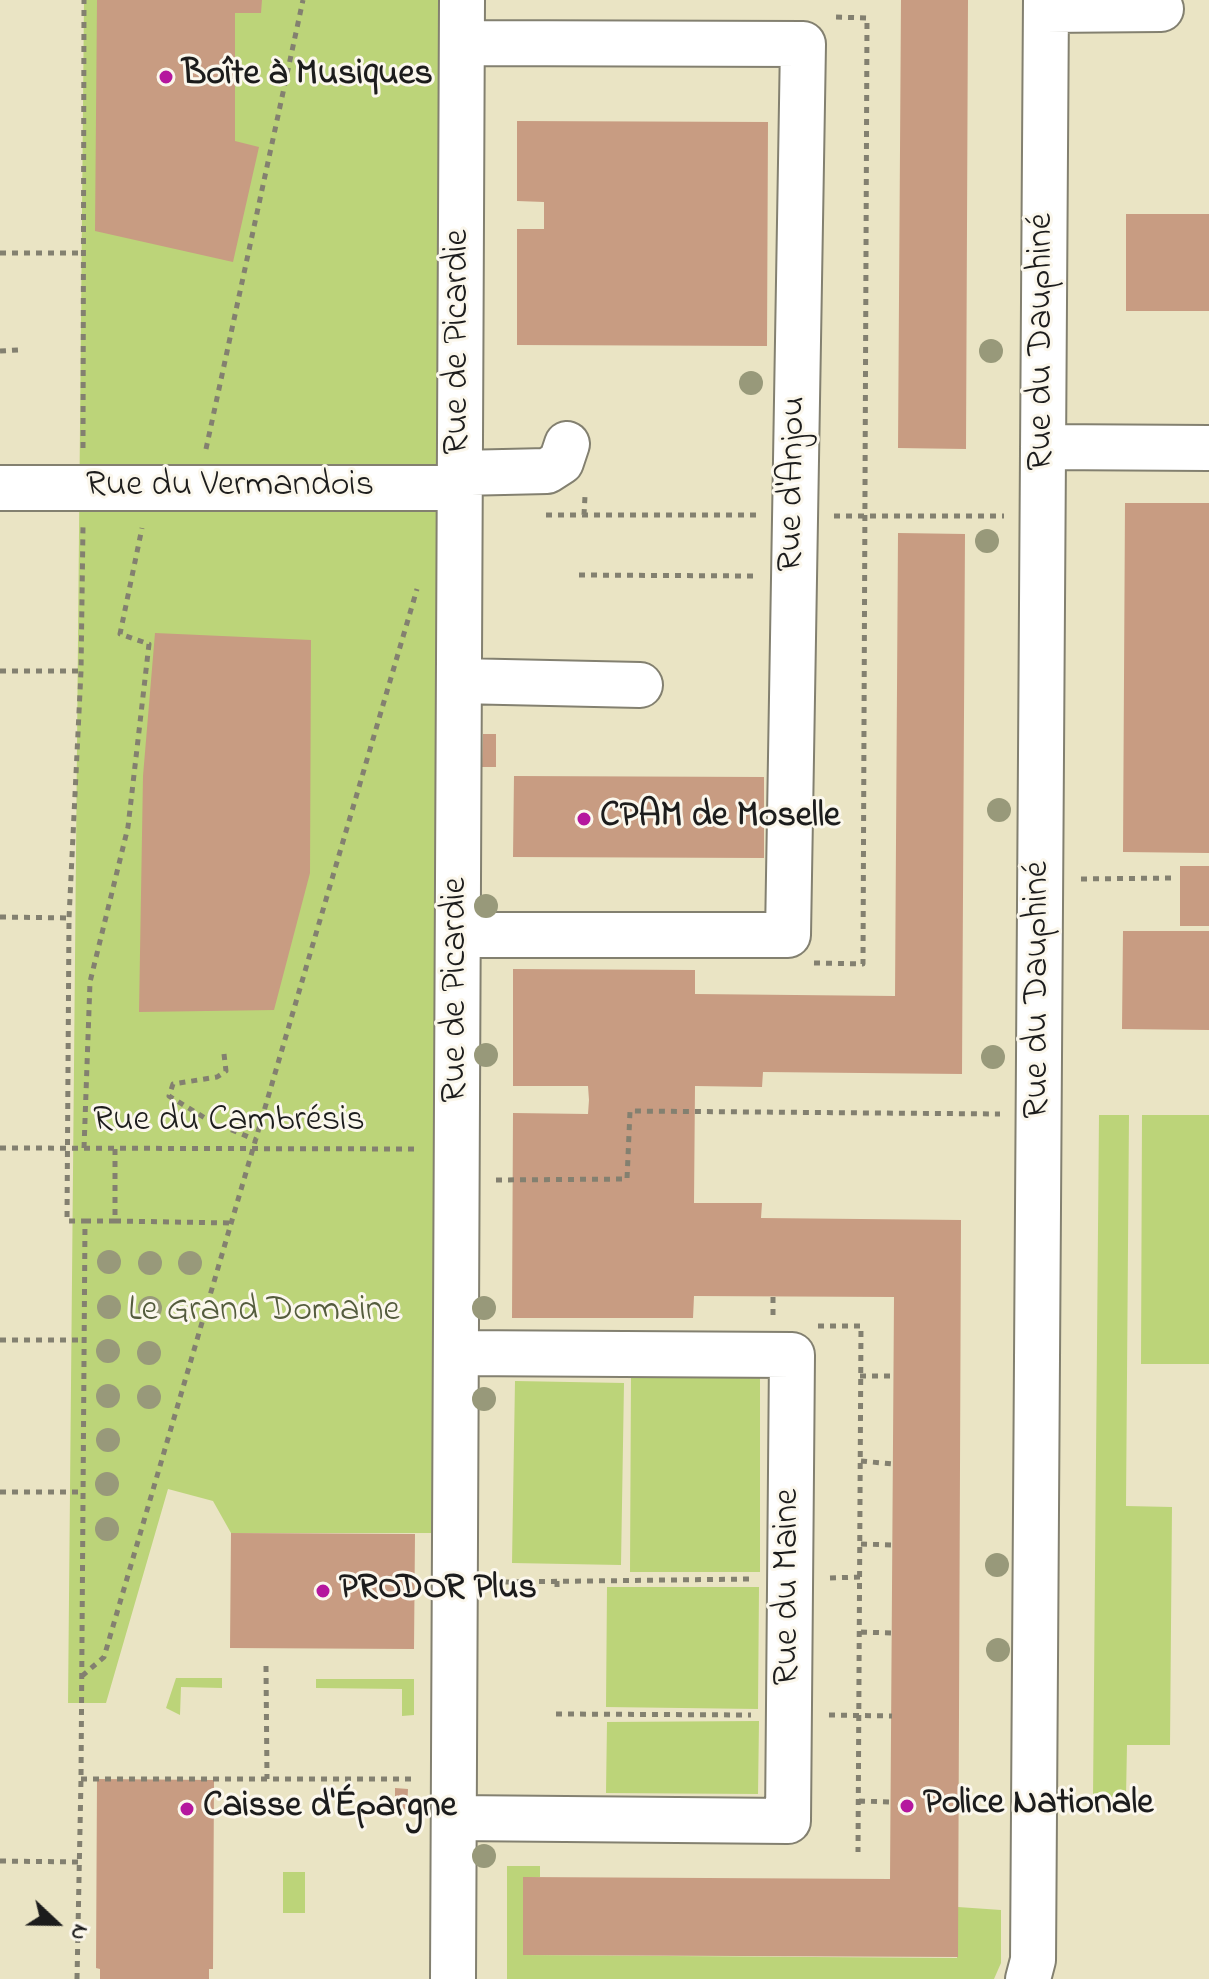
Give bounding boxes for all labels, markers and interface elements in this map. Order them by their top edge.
place label: Boîte à Musiques [182,55,433,99]
marker: Boîte à Musiques [157,68,175,86]
street label: Rue du Dauphiné [1022,213,1066,471]
street label: Rue de Picardie [438,229,482,455]
street label: Rue d'Anjou [772,396,818,572]
street label: Rue du Vermandois [86,466,374,510]
place label: CPAM de Moselle [600,797,840,841]
marker: CPAM de Moselle [575,810,593,828]
street label: Rue du Dauphiné [1018,861,1062,1119]
street label: Rue de Picardie [436,877,480,1103]
street label: Rue du Cambrésis [93,1101,365,1145]
park label: Le Grand Domaine [128,1291,400,1335]
street label: Rue du Maine [768,1489,812,1685]
place label: PRODOR Plus [339,1569,537,1613]
marker: PRODOR Plus [314,1582,332,1600]
place label: Police Nationale [923,1784,1153,1828]
place label: Caisse d'Épargne [203,1787,457,1831]
marker: Police Nationale [898,1797,916,1815]
marker: Caisse d'Épargne [178,1800,196,1818]
north arrow [16,1883,96,1963]
text: N [61,1919,96,1945]

